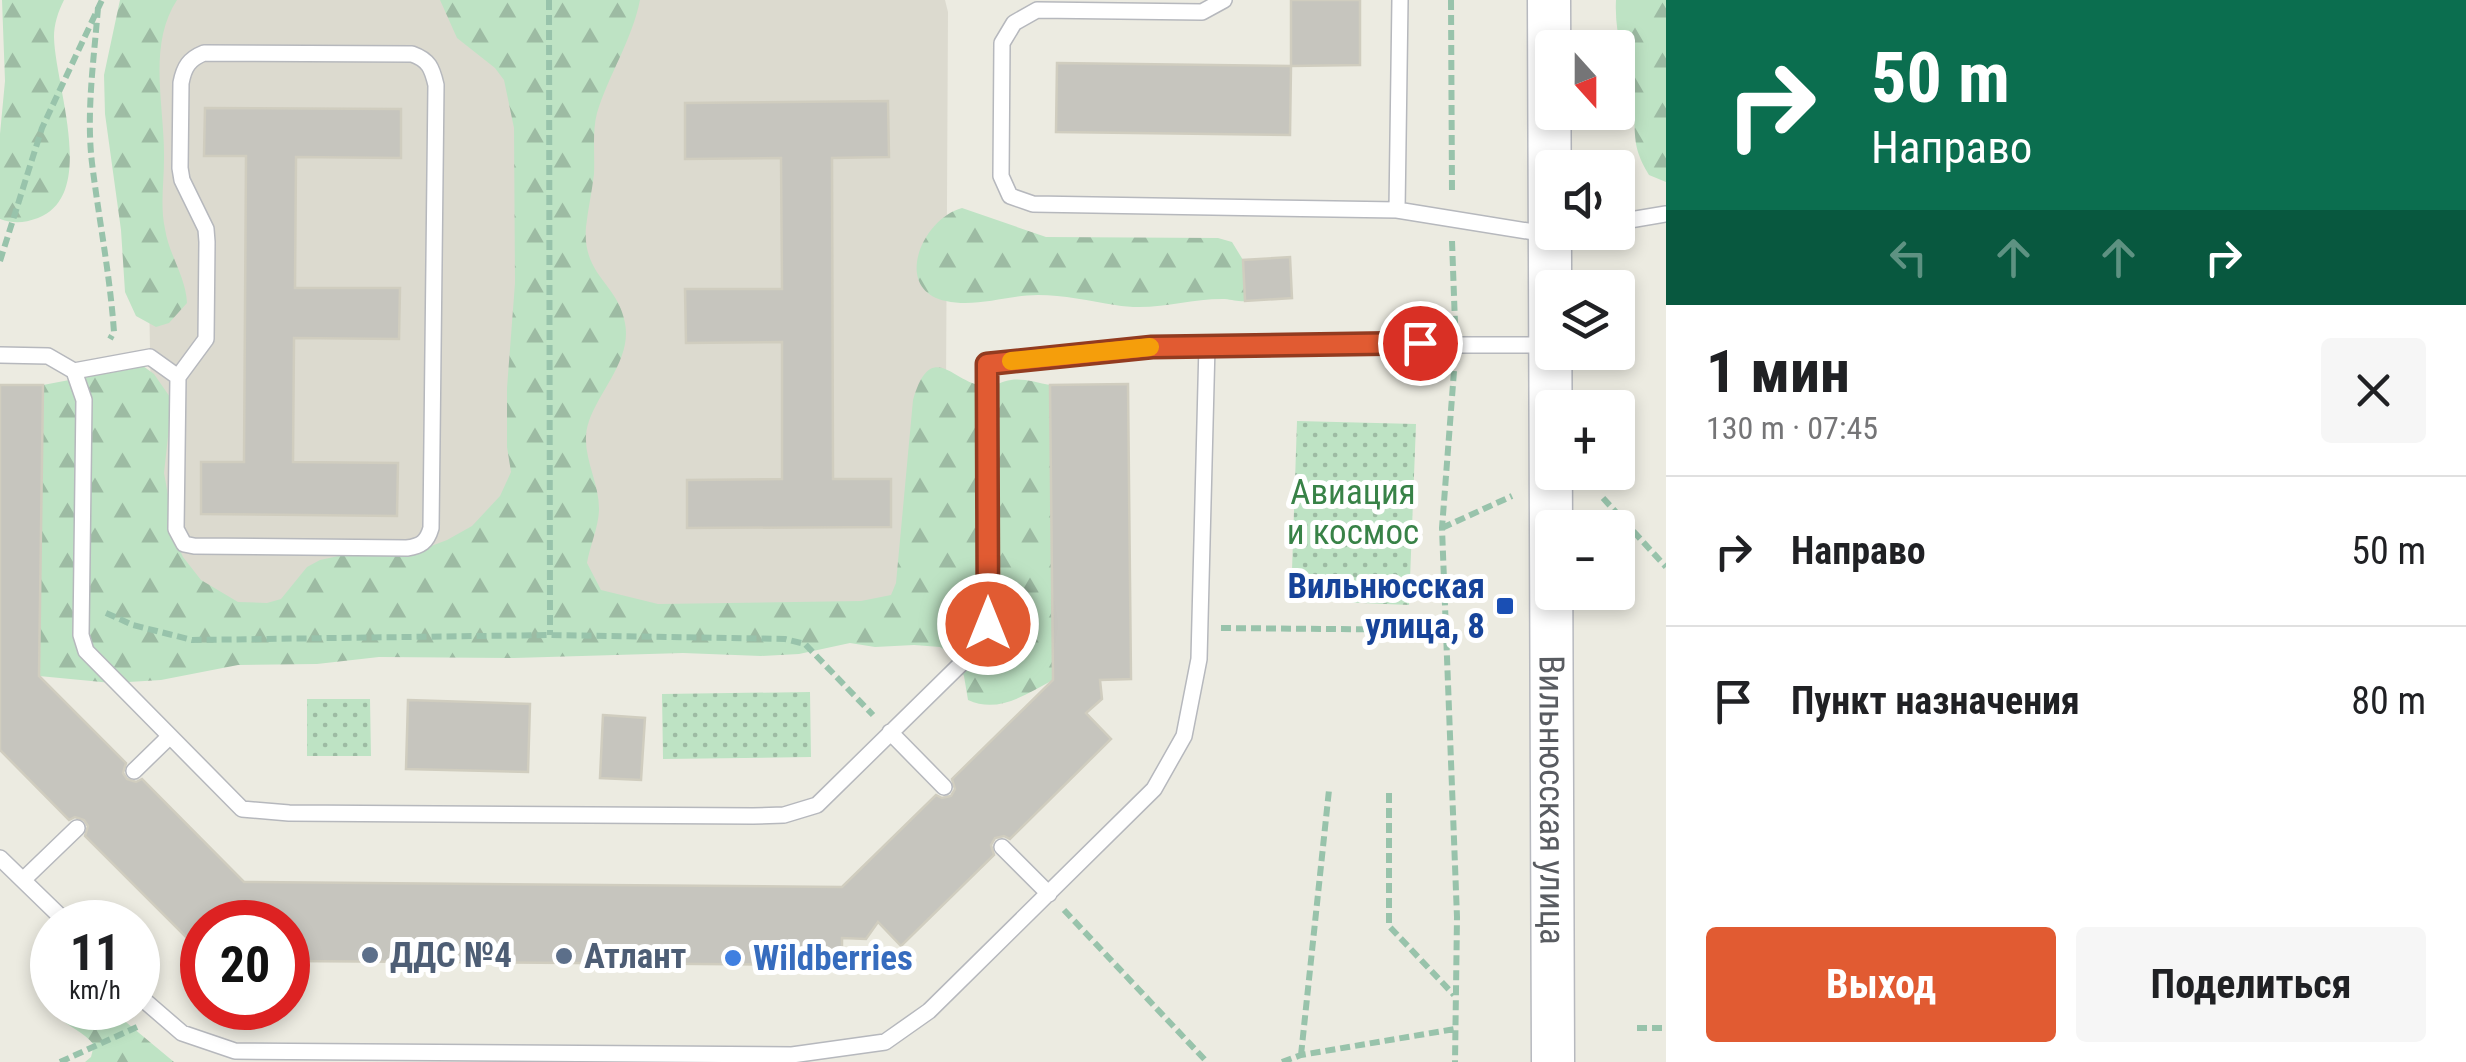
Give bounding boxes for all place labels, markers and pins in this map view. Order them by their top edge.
pin [1378,301,1463,386]
place label: Вильнюсская улица, 8 [1287,566,1485,647]
marker: Вильнюсская улица, 8 [1494,595,1516,617]
place label: ДДС №4 [390,935,512,976]
place label: Атлант [584,936,687,977]
place label: Wildberries [753,938,913,979]
marker: ДДС №4 [359,944,381,966]
marker: Атлант [553,945,575,967]
marker: Wildberries [722,947,744,969]

